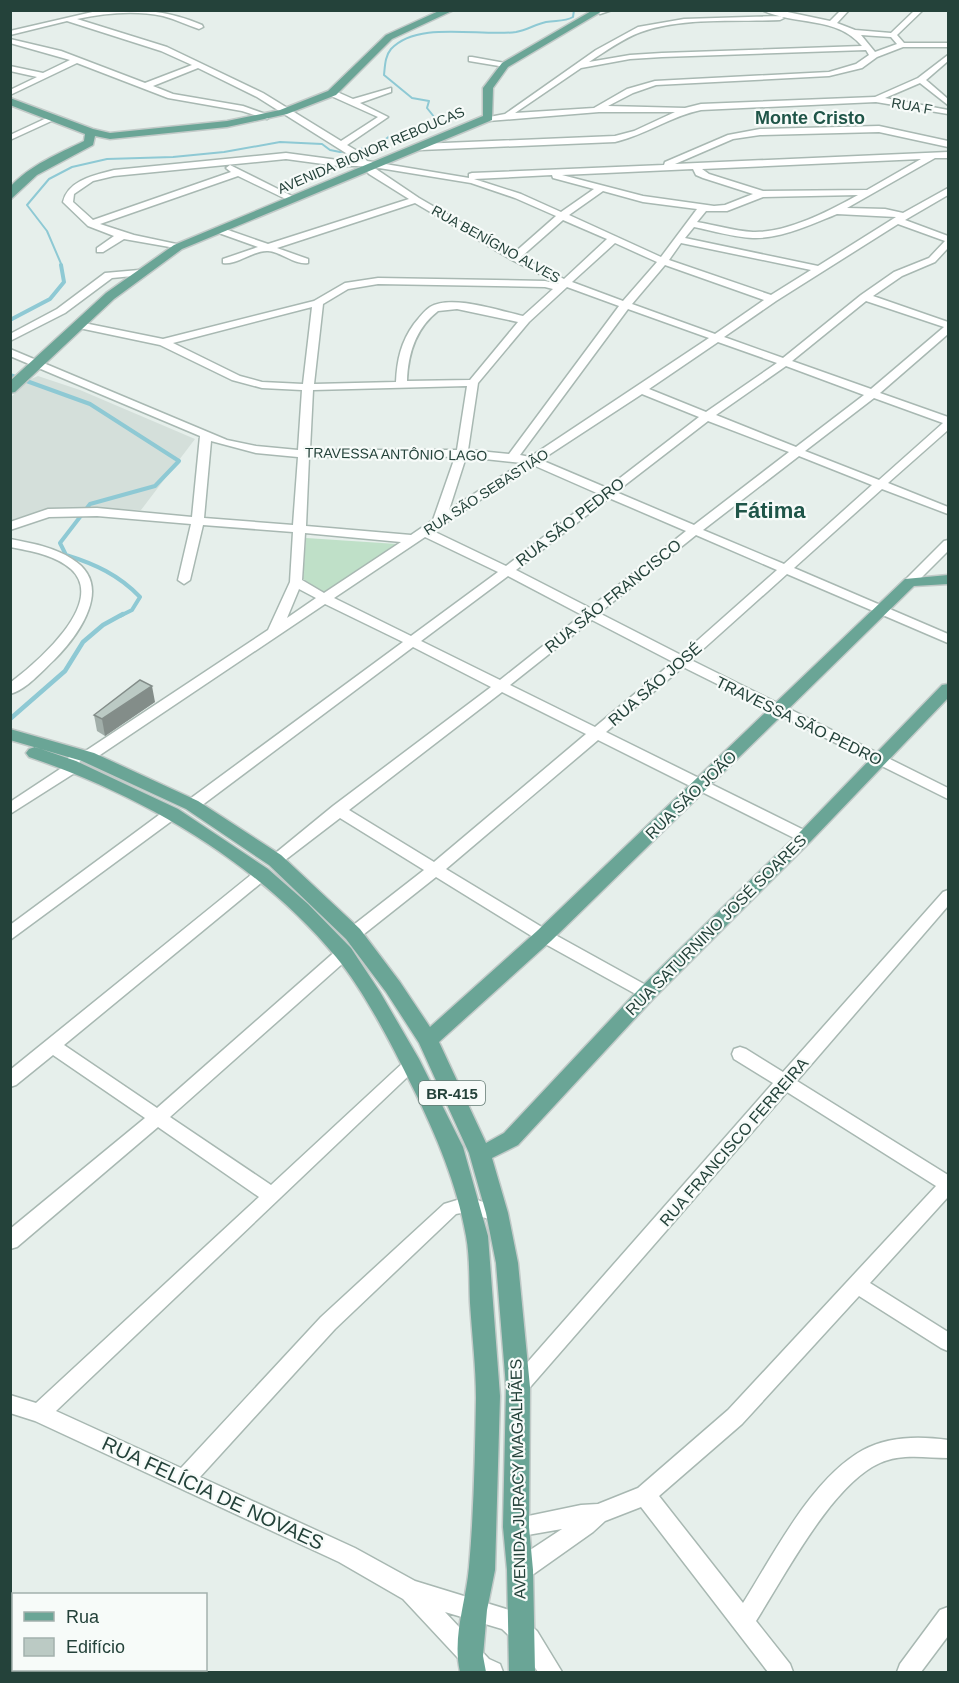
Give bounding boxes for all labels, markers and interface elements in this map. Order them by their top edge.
street label: RUA F [890,95,934,117]
street label: AVENIDA BIONOR REBOUCAS [275,103,467,197]
district label: Monte Cristo [755,108,865,128]
street label: RUA BENÍGNO ALVES [429,202,563,286]
street label: TRAVESSA ANTÔNIO LAGO [305,444,488,464]
street label: RUA SÃO SEBASTIÃO [421,446,551,538]
street label: RUA SÃO PEDRO [511,473,627,569]
district label: Fátima [735,498,806,523]
street label: RUA SÃO FRANCISCO [540,534,684,656]
street label: RUA SÃO JOSÉ [604,638,705,729]
street label: TRAVESSA SÃO PEDRO [713,671,886,769]
street label: RUA SÃO JOÃO [641,746,740,842]
street label: RUA SATURNINO JOSÉ SOARES [622,831,810,1019]
street label: RUA FRANCISCO FERREIRA [656,1054,812,1229]
road number: BR-415 [419,1081,485,1105]
street label: AVENIDA JURACY MAGALHÃES [505,1359,529,1599]
street label: RUA FELÍCIA DE NOVAES [99,1432,327,1554]
legend [12,1593,207,1671]
text: Rua [66,1607,100,1627]
text: Edifício [66,1637,125,1657]

